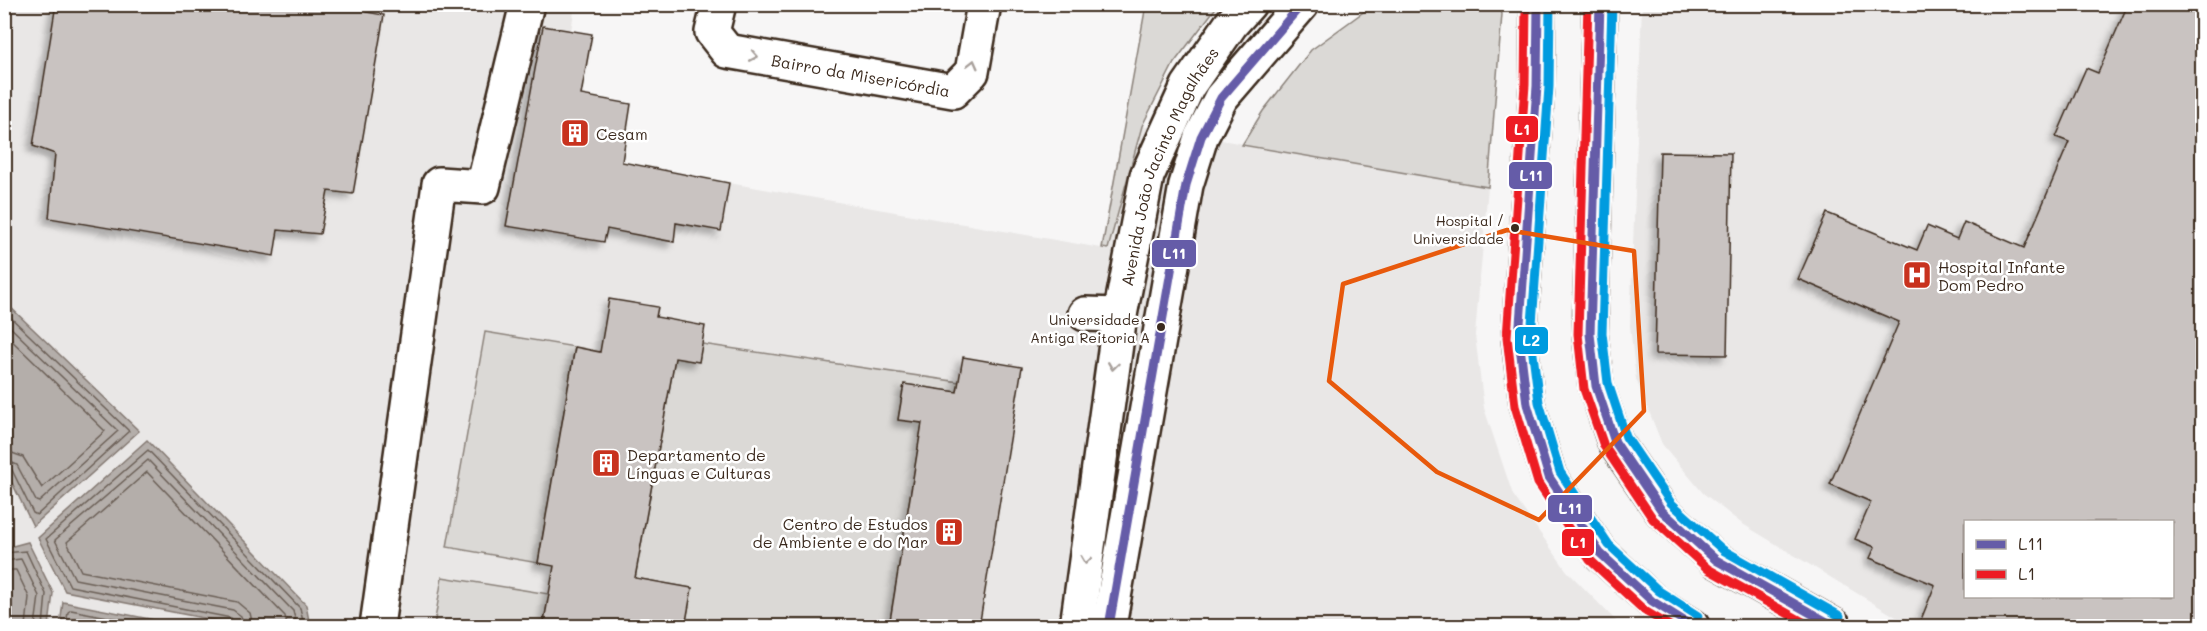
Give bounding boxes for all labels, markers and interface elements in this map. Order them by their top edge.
street label: Avenida João Jacinto Magalhães [1115,43,1223,288]
one-way arrow [749,49,759,61]
street label: Bairro da Misericórdia [770,49,952,101]
one-way arrow [965,59,978,69]
line badge: L1 [1505,115,1539,143]
building icon: Cesam [559,117,591,149]
text: L1 [1514,118,1530,139]
place label: Cesam [596,123,648,144]
line badge: L11 [1508,161,1553,190]
text: L11 [1519,164,1543,185]
place label: Hospital / Universidade [1413,211,1504,248]
marker: Hospital / Universidade [1509,222,1521,234]
line badge: L11 [1151,239,1197,268]
text: L11 [1162,242,1186,263]
place label: Hospital Infante Dom Pedro [1938,256,2065,295]
hospital icon: Hospital Infante Dom Pedro [1901,259,1933,291]
place label: Universidade - Antiga Reitoria A [1030,310,1150,347]
marker: Universidade - Antiga Reitoria A [1155,321,1167,333]
line badge: L2 [1514,326,1549,355]
text: L2 [1522,329,1540,350]
one-way arrow [1107,362,1119,371]
place label: Departamento de Línguas e Culturas [627,444,771,483]
building icon: Departamento de Línguas e Culturas [590,447,622,479]
line badge: L11 [1547,494,1593,523]
text: L11 [1558,497,1582,518]
place label: Centro de Estudos de Ambiente e do Mar [753,513,928,552]
building icon: Centro de Estudos de Ambiente e do Mar [933,516,965,548]
legend [1964,520,2174,598]
line badge: L1 [1561,528,1595,557]
text: L1 [1570,531,1586,552]
text: L11 [2018,531,2044,555]
one-way arrow [1081,555,1093,564]
text: L1 [2018,561,2036,585]

